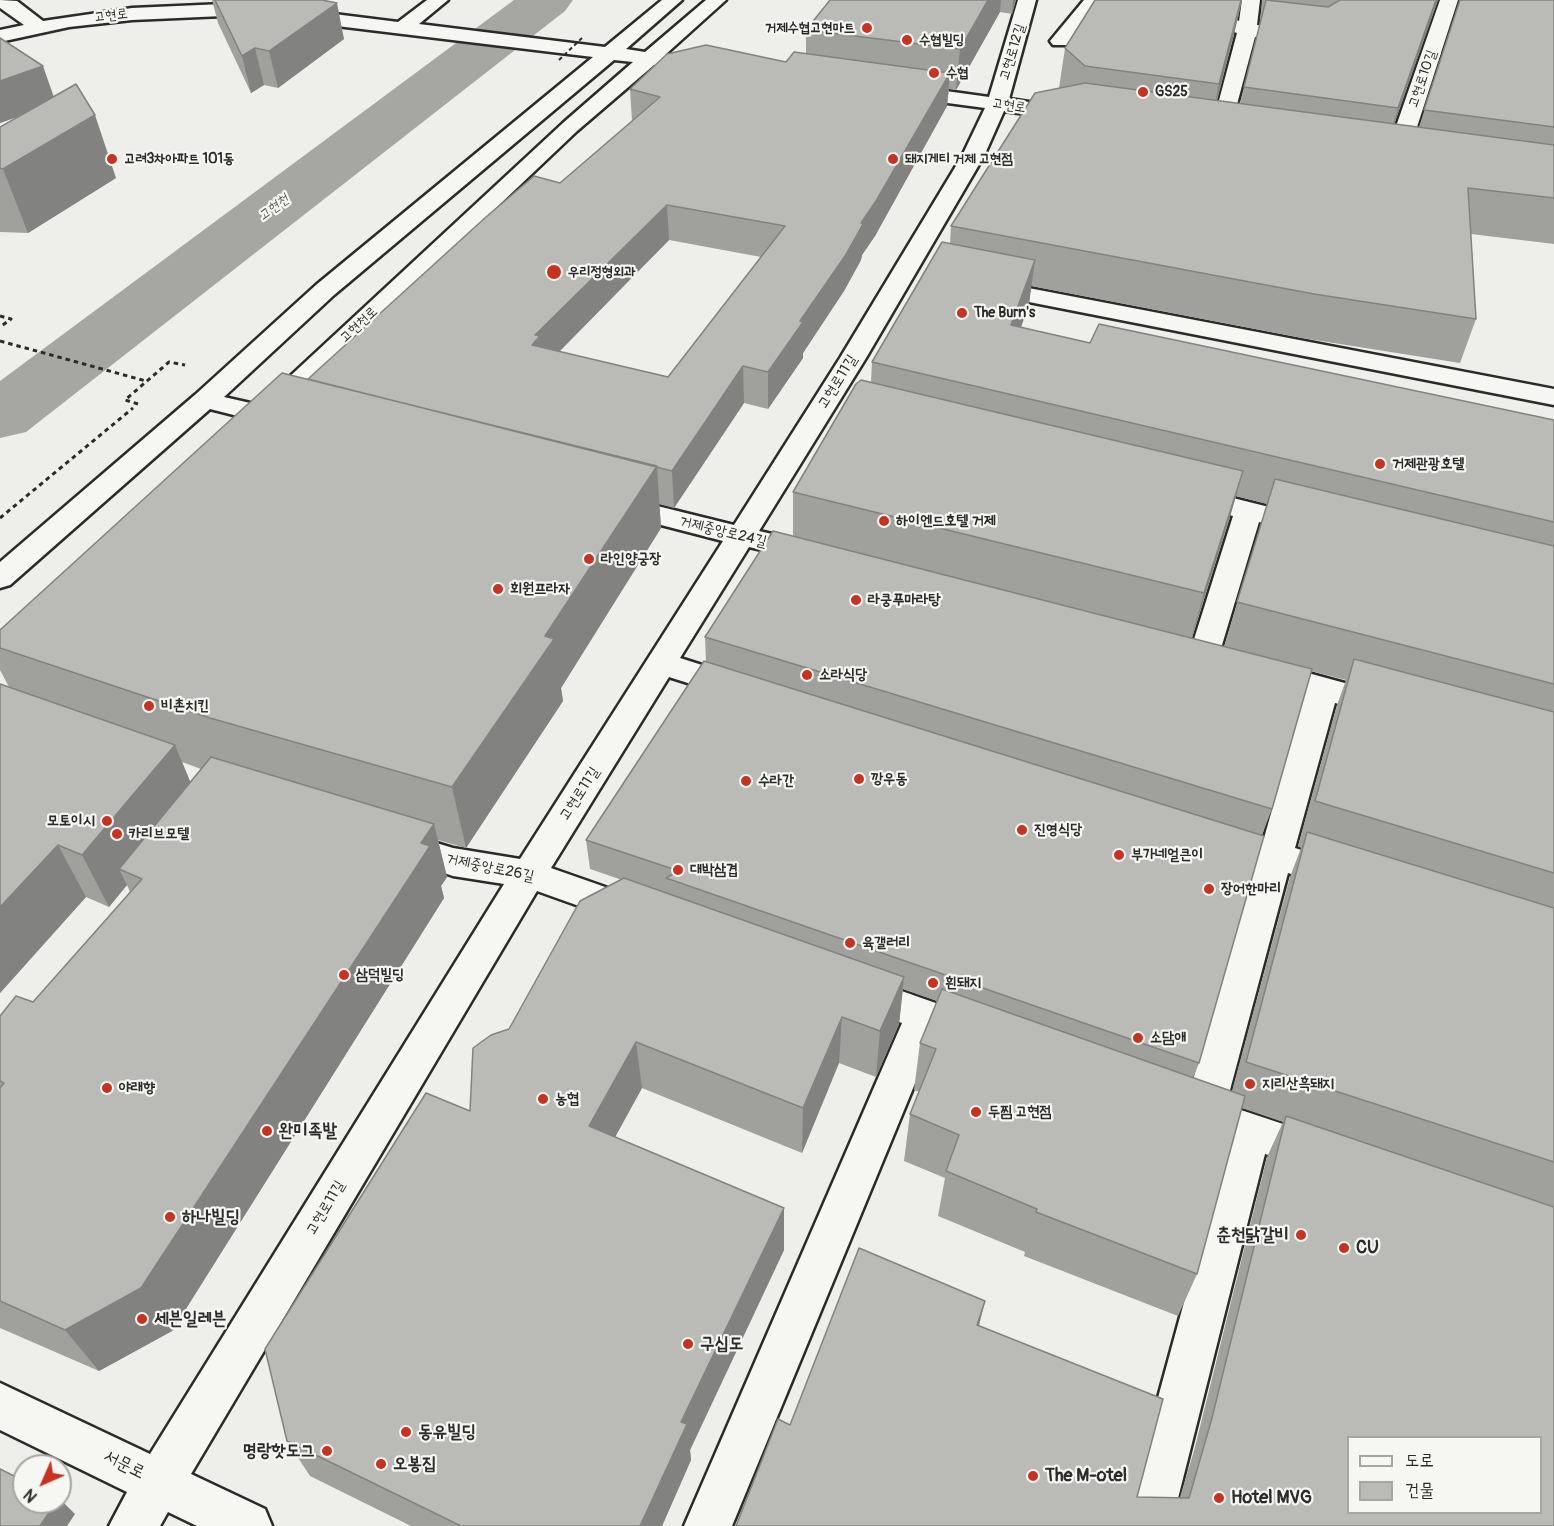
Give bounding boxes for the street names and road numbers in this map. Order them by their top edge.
street label: 고현로 [93,6,129,26]
street label: 고현로12길 [996,22,1030,82]
street label: 고현로10길 [1405,48,1441,110]
street label: 고현로 [991,95,1027,117]
street label: 고현천로 [337,303,381,347]
street label: 고현로11길 [814,352,862,412]
street label: 거제중앙로24길 [677,512,769,552]
street label: 고현로11길 [556,764,604,824]
street label: 거제중앙로26길 [444,850,536,886]
street label: 고현로11길 [303,1178,349,1238]
street label: 서문로 [100,1446,148,1484]

